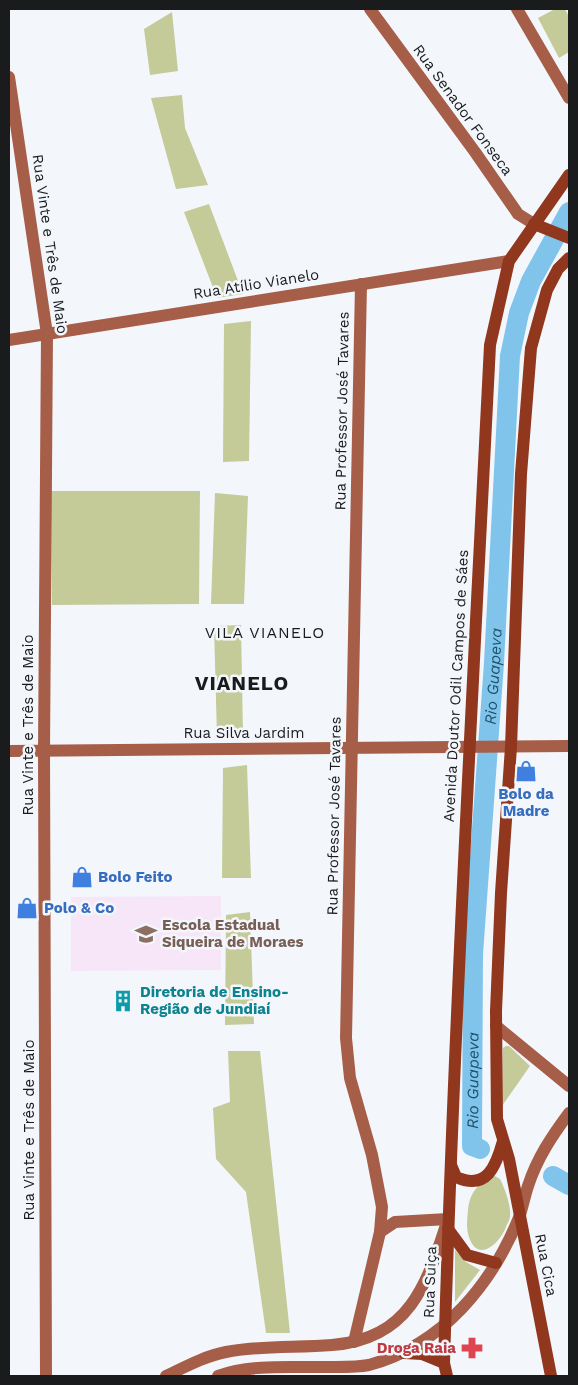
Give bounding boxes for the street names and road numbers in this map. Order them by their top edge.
street label: Rua Senador Fonseca [409,41,517,180]
street label: Rua Vinte e Três de Maio [28,153,72,335]
street label: Rua Atílio Vianelo [192,265,320,303]
street label: Rua Professor José Tavares [331,311,353,511]
street label: Avenida Doutor Odil Campos de Sáes [440,549,472,823]
street label: Rua Vinte e Três de Maio [19,634,37,816]
street label: Rua Professor José Tavares [323,716,345,916]
street label: Rua Silva Jardim [184,724,304,742]
street label: Rua Vinte e Três de Maio [20,1039,38,1221]
street label: Rua Cica [531,1232,561,1298]
street label: Rua Suiça [420,1245,440,1318]

